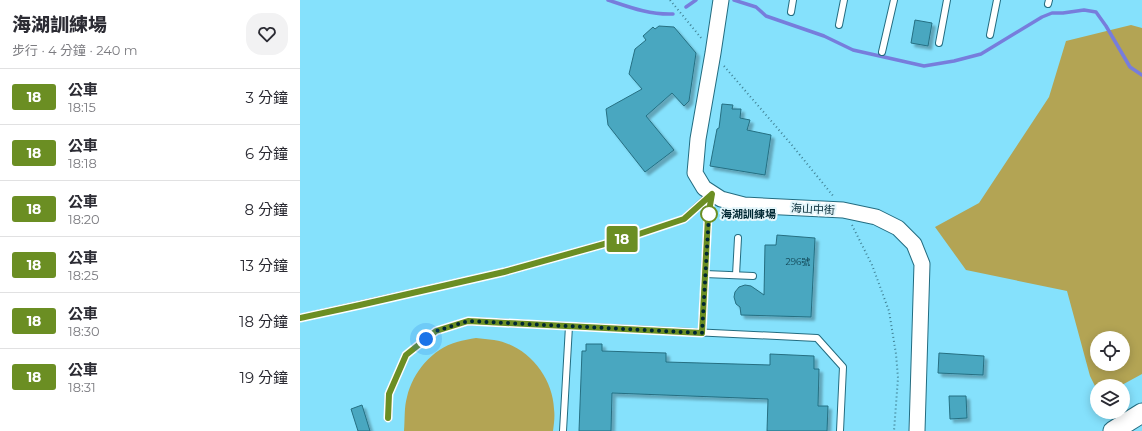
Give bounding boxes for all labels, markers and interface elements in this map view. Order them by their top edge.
text: 海湖訓練場 [12,13,107,36]
button: heart [246,13,288,55]
text: 步行 · 4 分鐘 · 240 m [12,42,138,58]
text: 公車 [68,80,98,99]
text: 18 [27,88,41,106]
text: 3 分鐘 [246,88,288,107]
text: 18:15 [68,99,96,115]
text: 公車 [68,136,98,155]
text: 18 [27,144,41,162]
text: 6 分鐘 [245,144,288,163]
text: 18:18 [68,155,97,171]
text: 公車 [68,192,98,211]
text: 18 [27,200,41,218]
text: 8 分鐘 [244,200,288,219]
street label: 海山中街 [791,201,835,217]
marker: 海湖訓練場 [700,205,718,223]
place label: 海湖訓練場 [721,207,776,221]
text: 18:20 [68,211,100,227]
line badge: 18 [604,226,640,252]
text: 18 [615,230,629,248]
text: 公車 [68,248,98,267]
text: 18 [27,256,41,274]
text: 13 分鐘 [240,256,288,275]
house number: 296號 [785,256,811,267]
text: 18:25 [68,267,99,283]
text: 公車 [68,304,98,323]
text: 18 [27,312,41,330]
text: 18 分鐘 [239,312,288,331]
text: 18:30 [68,323,100,339]
your location [416,329,436,349]
map controls [1090,331,1130,419]
button: locate [1090,331,1130,371]
text: 公車 [68,360,98,379]
text: 18 [27,368,41,386]
text: 19 分鐘 [240,368,288,387]
text: 18:31 [68,379,96,395]
button: layers [1090,379,1130,419]

